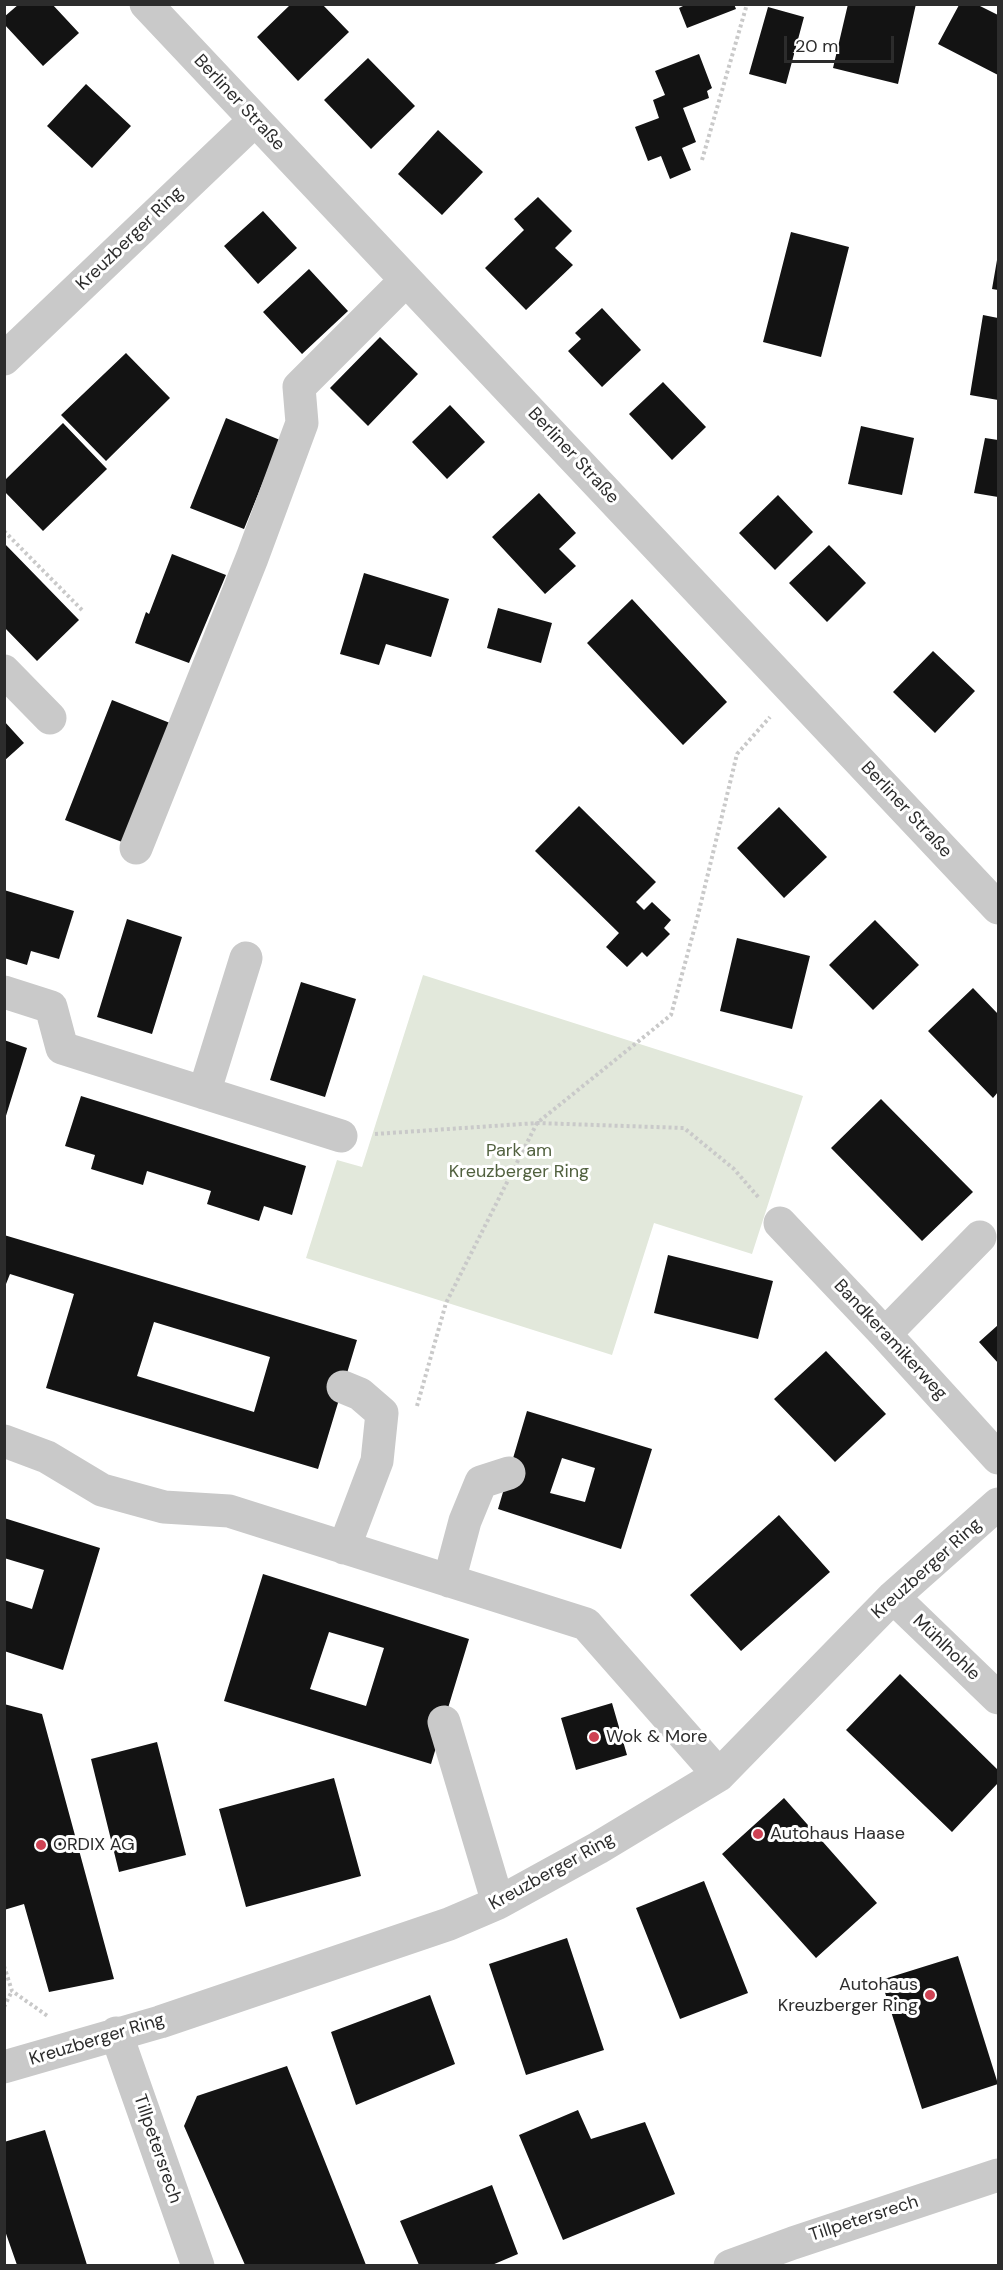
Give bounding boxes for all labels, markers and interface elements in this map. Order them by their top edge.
scale bar [787,24,896,62]
text: 20 m [795,34,838,58]
street label: Berliner Straße [189,50,289,156]
street label: Kreuzberger Ring [72,183,188,295]
street label: Berliner Straße [523,403,623,509]
street label: Berliner Straße [856,757,956,863]
park label: Park am Kreuzberger Ring [449,1140,589,1182]
street label: Bandkeramikerweg [829,1275,951,1405]
street label: Kreuzberger Ring [868,1514,986,1624]
street label: Mühlhohle [908,1611,984,1685]
place label: Wok & More [606,1726,707,1748]
marker: Wok & More [587,1730,601,1744]
place label: Autohaus Haase [770,1823,905,1845]
marker: Autohaus Haase [751,1827,765,1841]
street label: Kreuzberger Ring [485,1829,619,1915]
place label: ORDIX AG [53,1834,135,1856]
marker: ORDIX AG [34,1838,48,1852]
place label: Autohaus Kreuzberger Ring [778,1974,918,2016]
marker: Autohaus Kreuzberger Ring [923,1988,937,2002]
street label: Kreuzberger Ring [27,2009,167,2071]
street label: Tillpetersrech [128,2092,186,2206]
street label: Tillpetersrech [807,2191,921,2247]

